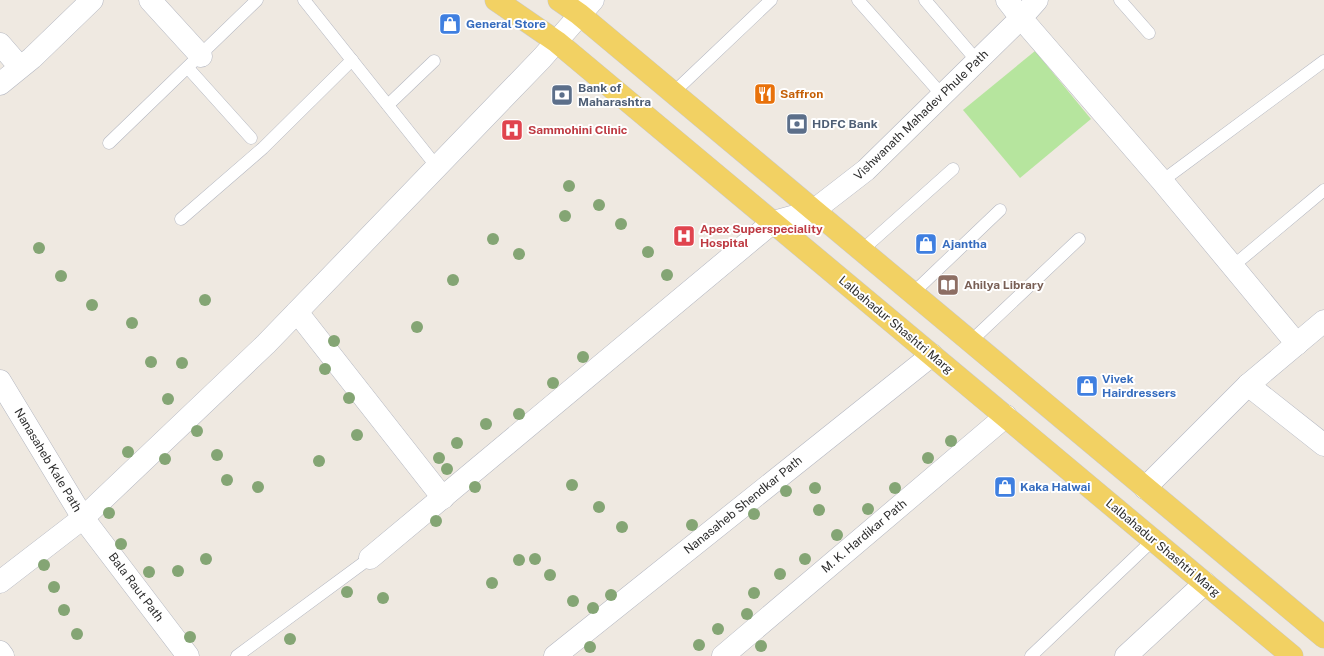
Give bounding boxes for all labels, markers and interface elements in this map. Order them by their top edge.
shop icon: General Store [437,11,463,37]
place label: General Store [466,17,546,31]
street label: Vishwanath Mahadev Phule Path [851,47,991,183]
place label: Bank of Maharashtra [578,81,651,109]
restaurant icon: Saffron [752,81,778,107]
bank icon: Bank of Maharashtra [549,82,575,108]
place label: Saffron [780,87,823,101]
bank icon: HDFC Bank [784,111,810,137]
hospital icon: Sammohini Clinic [499,117,525,143]
place label: HDFC Bank [812,117,878,131]
place label: Sammohini Clinic [528,123,628,137]
place label: Apex Superspeciality Hospital [700,222,823,250]
hospital icon: Apex Superspeciality Hospital [671,223,697,249]
shop icon: Ajantha [913,231,939,257]
place label: Ajantha [942,237,987,251]
library icon: Ahilya Library [935,272,961,298]
street label: Lalbahadur Shashtri Marg [836,273,956,377]
place label: Ahilya Library [964,278,1044,292]
place label: Vivek Hairdressers [1102,372,1176,400]
shop icon: Vivek Hairdressers [1074,373,1100,399]
street label: Nanasaheb Kale Path [11,406,85,515]
street label: Nanasaheb Shendkar Path [681,453,805,557]
shop icon: Kaka Halwai [992,474,1018,500]
place label: Kaka Halwai [1020,480,1090,494]
street label: M. K. Hardikar Path [819,496,909,576]
street label: Lalbahadur Shashtri Marg [1103,496,1223,600]
street label: Bala Raut Path [106,550,166,624]

